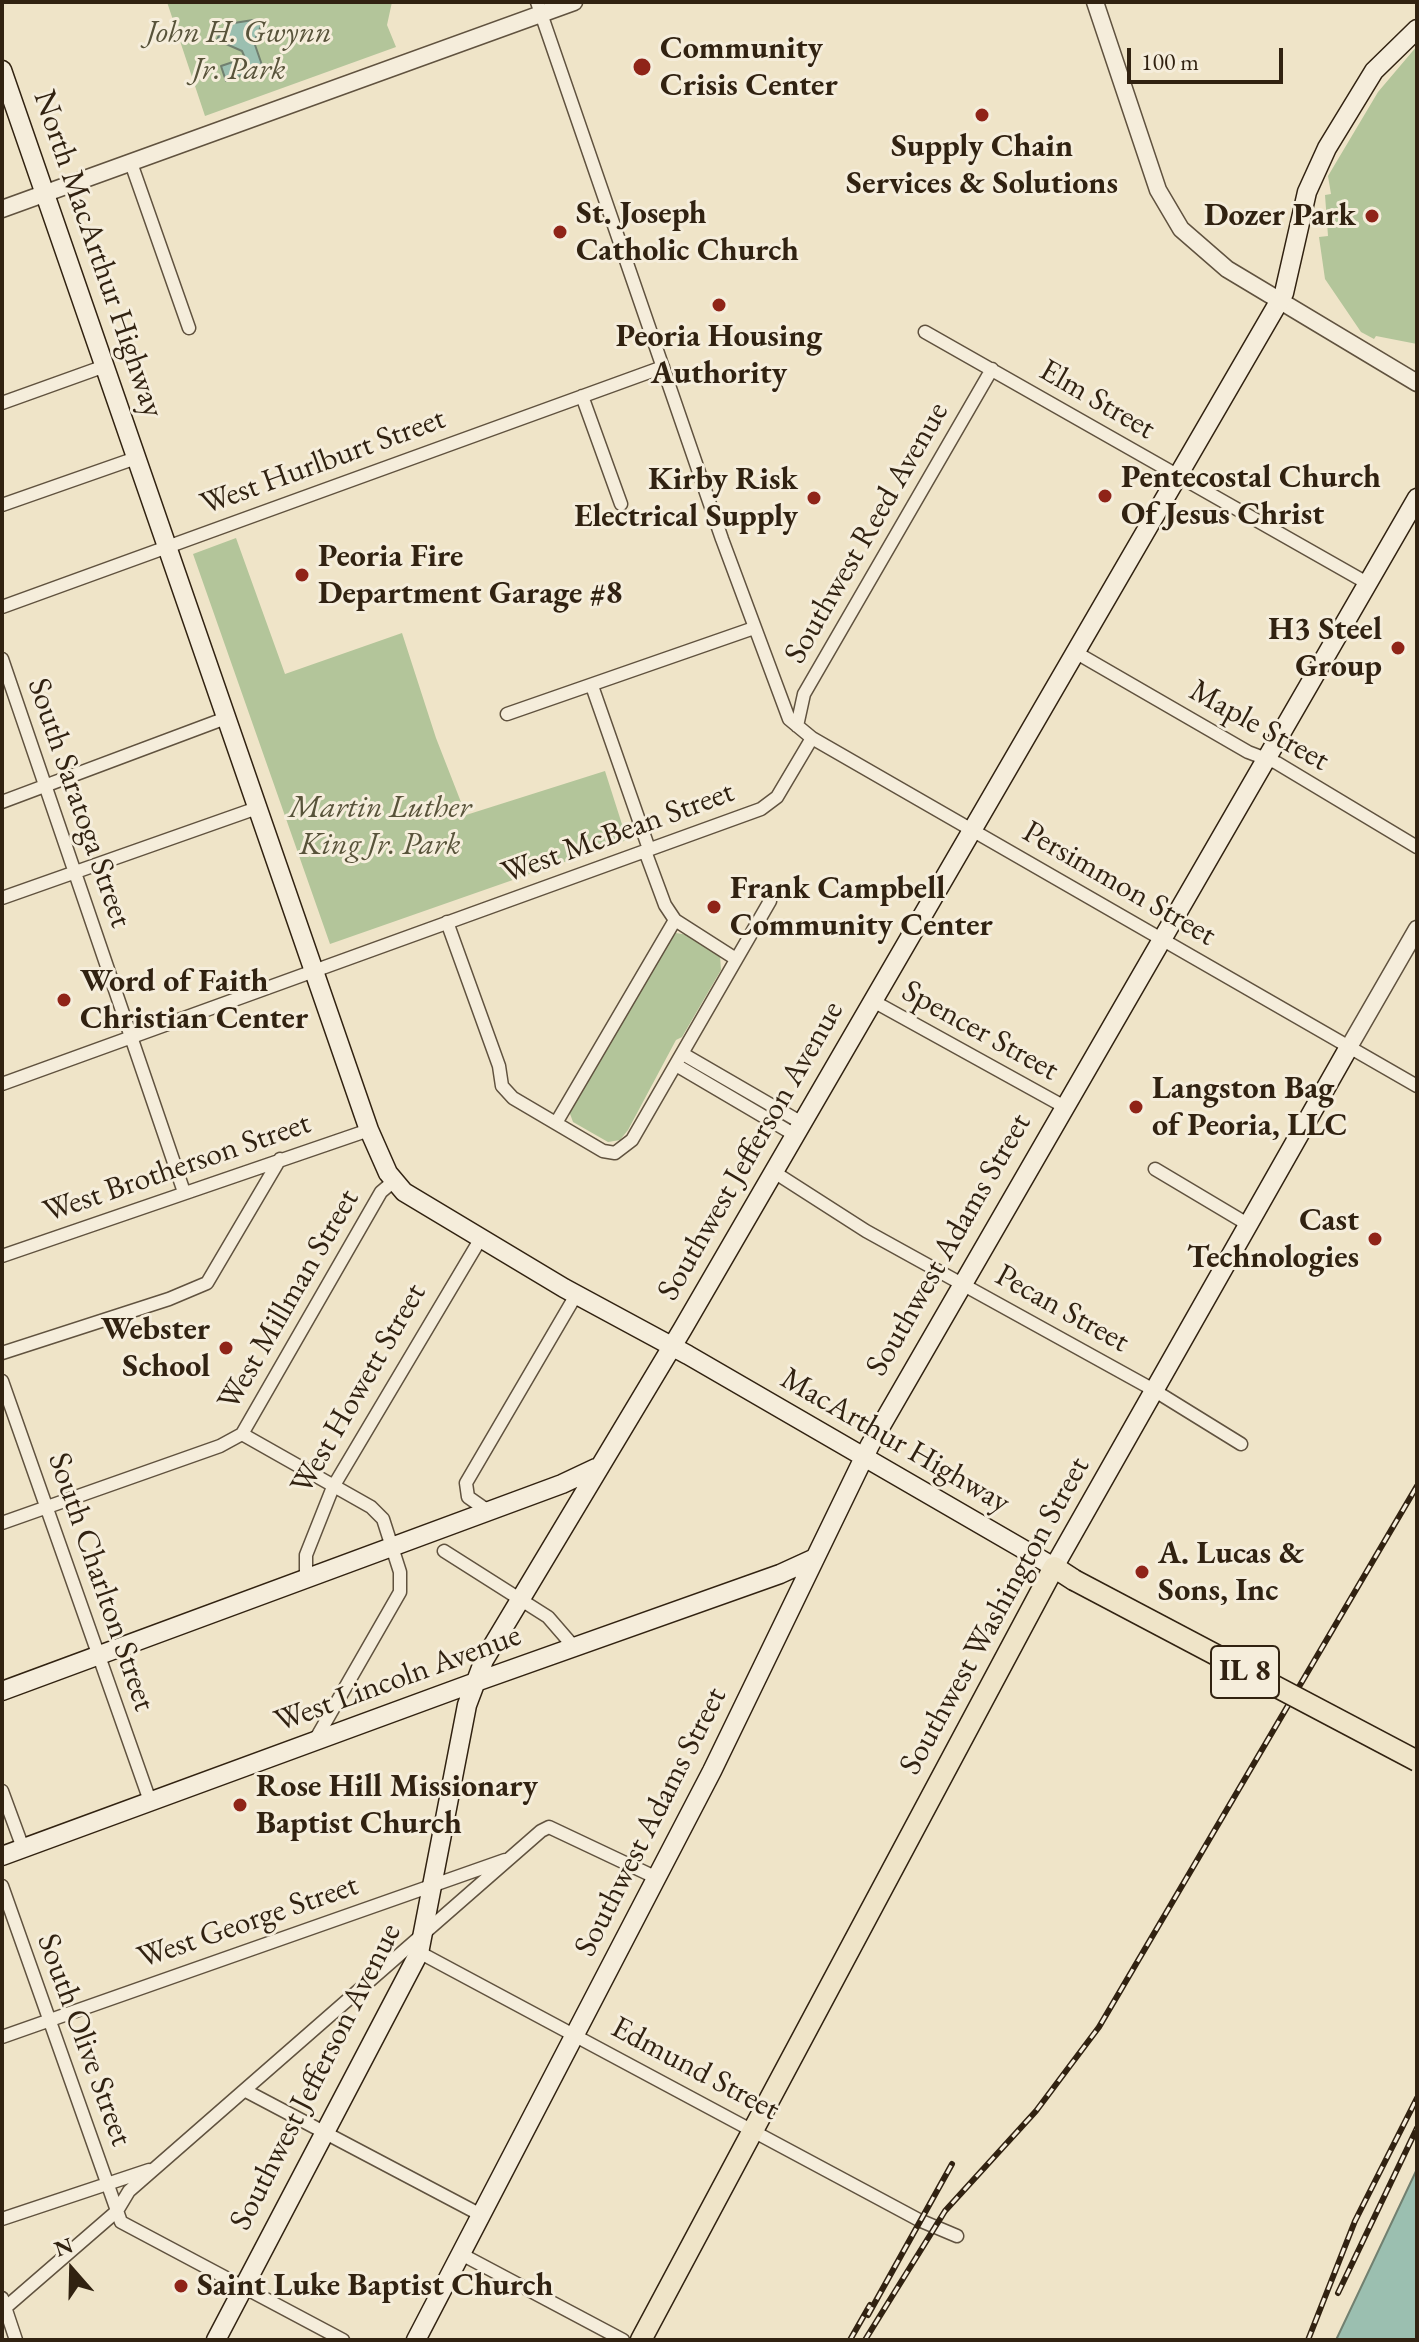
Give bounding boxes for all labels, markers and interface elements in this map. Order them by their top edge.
park label: John H. Gwynn Jr. Park [146,14,332,89]
place label: Community Crisis Center [660,30,838,105]
scale bar [1131,32,1287,82]
text: 100 m [1141,46,1199,77]
marker: Community Crisis Center [631,56,653,78]
street label: North MacArthur Highway [24,85,172,423]
marker: Supply Chain Services & Solutions [973,106,991,124]
place label: Supply Chain Services & Solutions [846,128,1118,203]
place label: St. Joseph Catholic Church [576,195,799,270]
place label: Dozer Park [1204,197,1356,235]
marker: Dozer Park [1363,207,1381,225]
marker: St. Joseph Catholic Church [551,223,569,241]
marker: Peoria Housing Authority [710,296,728,314]
place label: Peoria Housing Authority [616,318,822,393]
street label: Elm Street [1032,352,1162,448]
street label: Southwest Reed Avenue [777,396,957,670]
street label: West Hurlburt Street [196,400,450,524]
place label: Pentecostal Church Of Jesus Christ [1121,459,1381,534]
place label: Kirby Risk Electrical Supply [574,461,798,536]
marker: Pentecostal Church Of Jesus Christ [1096,487,1114,505]
marker: Kirby Risk Electrical Supply [805,489,823,507]
place label: Peoria Fire Department Garage #8 [318,538,622,613]
marker: Peoria Fire Department Garage #8 [293,566,311,584]
place label: H3 Steel Group [1268,611,1382,686]
marker: H3 Steel Group [1389,639,1407,657]
street label: Maple Street [1182,672,1336,780]
street label: South Saratoga Street [18,673,140,933]
street label: West McBean Street [497,773,739,893]
park label: Martin Luther King Jr. Park [289,789,471,864]
street label: Persimmon Street [1016,813,1222,955]
place label: Frank Campbell Community Center [730,870,993,945]
marker: Frank Campbell Community Center [705,898,723,916]
place label: Word of Faith Christian Center [80,963,308,1038]
street label: Spencer Street [895,972,1065,1090]
marker: Word of Faith Christian Center [55,991,73,1009]
street label: Southwest Jefferson Avenue [650,995,852,1307]
place label: Langston Bag of Peoria, LLC [1152,1070,1347,1145]
marker: Langston Bag of Peoria, LLC [1127,1098,1145,1116]
street label: West Brotherson Street [38,1104,316,1232]
street label: Southwest Adams Street [858,1107,1040,1383]
street label: West Millman Street [210,1183,368,1417]
place label: Cast Technologies [1187,1202,1359,1277]
marker: Cast Technologies [1366,1230,1384,1248]
street label: Pecan Street [988,1257,1136,1361]
street label: West Howett Street [283,1277,435,1501]
place label: Webster School [101,1311,210,1386]
marker: Webster School [217,1339,235,1357]
street label: MacArthur Highway [773,1360,1017,1522]
street label: South Charlton Street [39,1448,163,1716]
street label: Southwest Washington Street [892,1450,1098,1782]
place label: A. Lucas & Sons, Inc [1158,1535,1304,1610]
marker: A. Lucas & Sons, Inc [1133,1563,1151,1581]
street label: West Lincoln Avenue [270,1617,526,1741]
road number: IL 8 [1211,1646,1279,1698]
street label: Southwest Adams Street [567,1681,735,1963]
place label: Rose Hill Missionary Baptist Church [256,1768,538,1843]
marker: Rose Hill Missionary Baptist Church [231,1796,249,1814]
street label: West George Street [133,1866,363,1978]
street label: Southwest Jefferson Avenue [222,1917,410,2237]
street label: South Olive Street [28,1929,140,2151]
street label: Edmund Street [604,2009,786,2129]
north arrow [32,2230,112,2310]
text: N [50,2230,77,2264]
place label: Saint Luke Baptist Church [197,2267,553,2305]
marker: Saint Luke Baptist Church [172,2277,190,2295]

